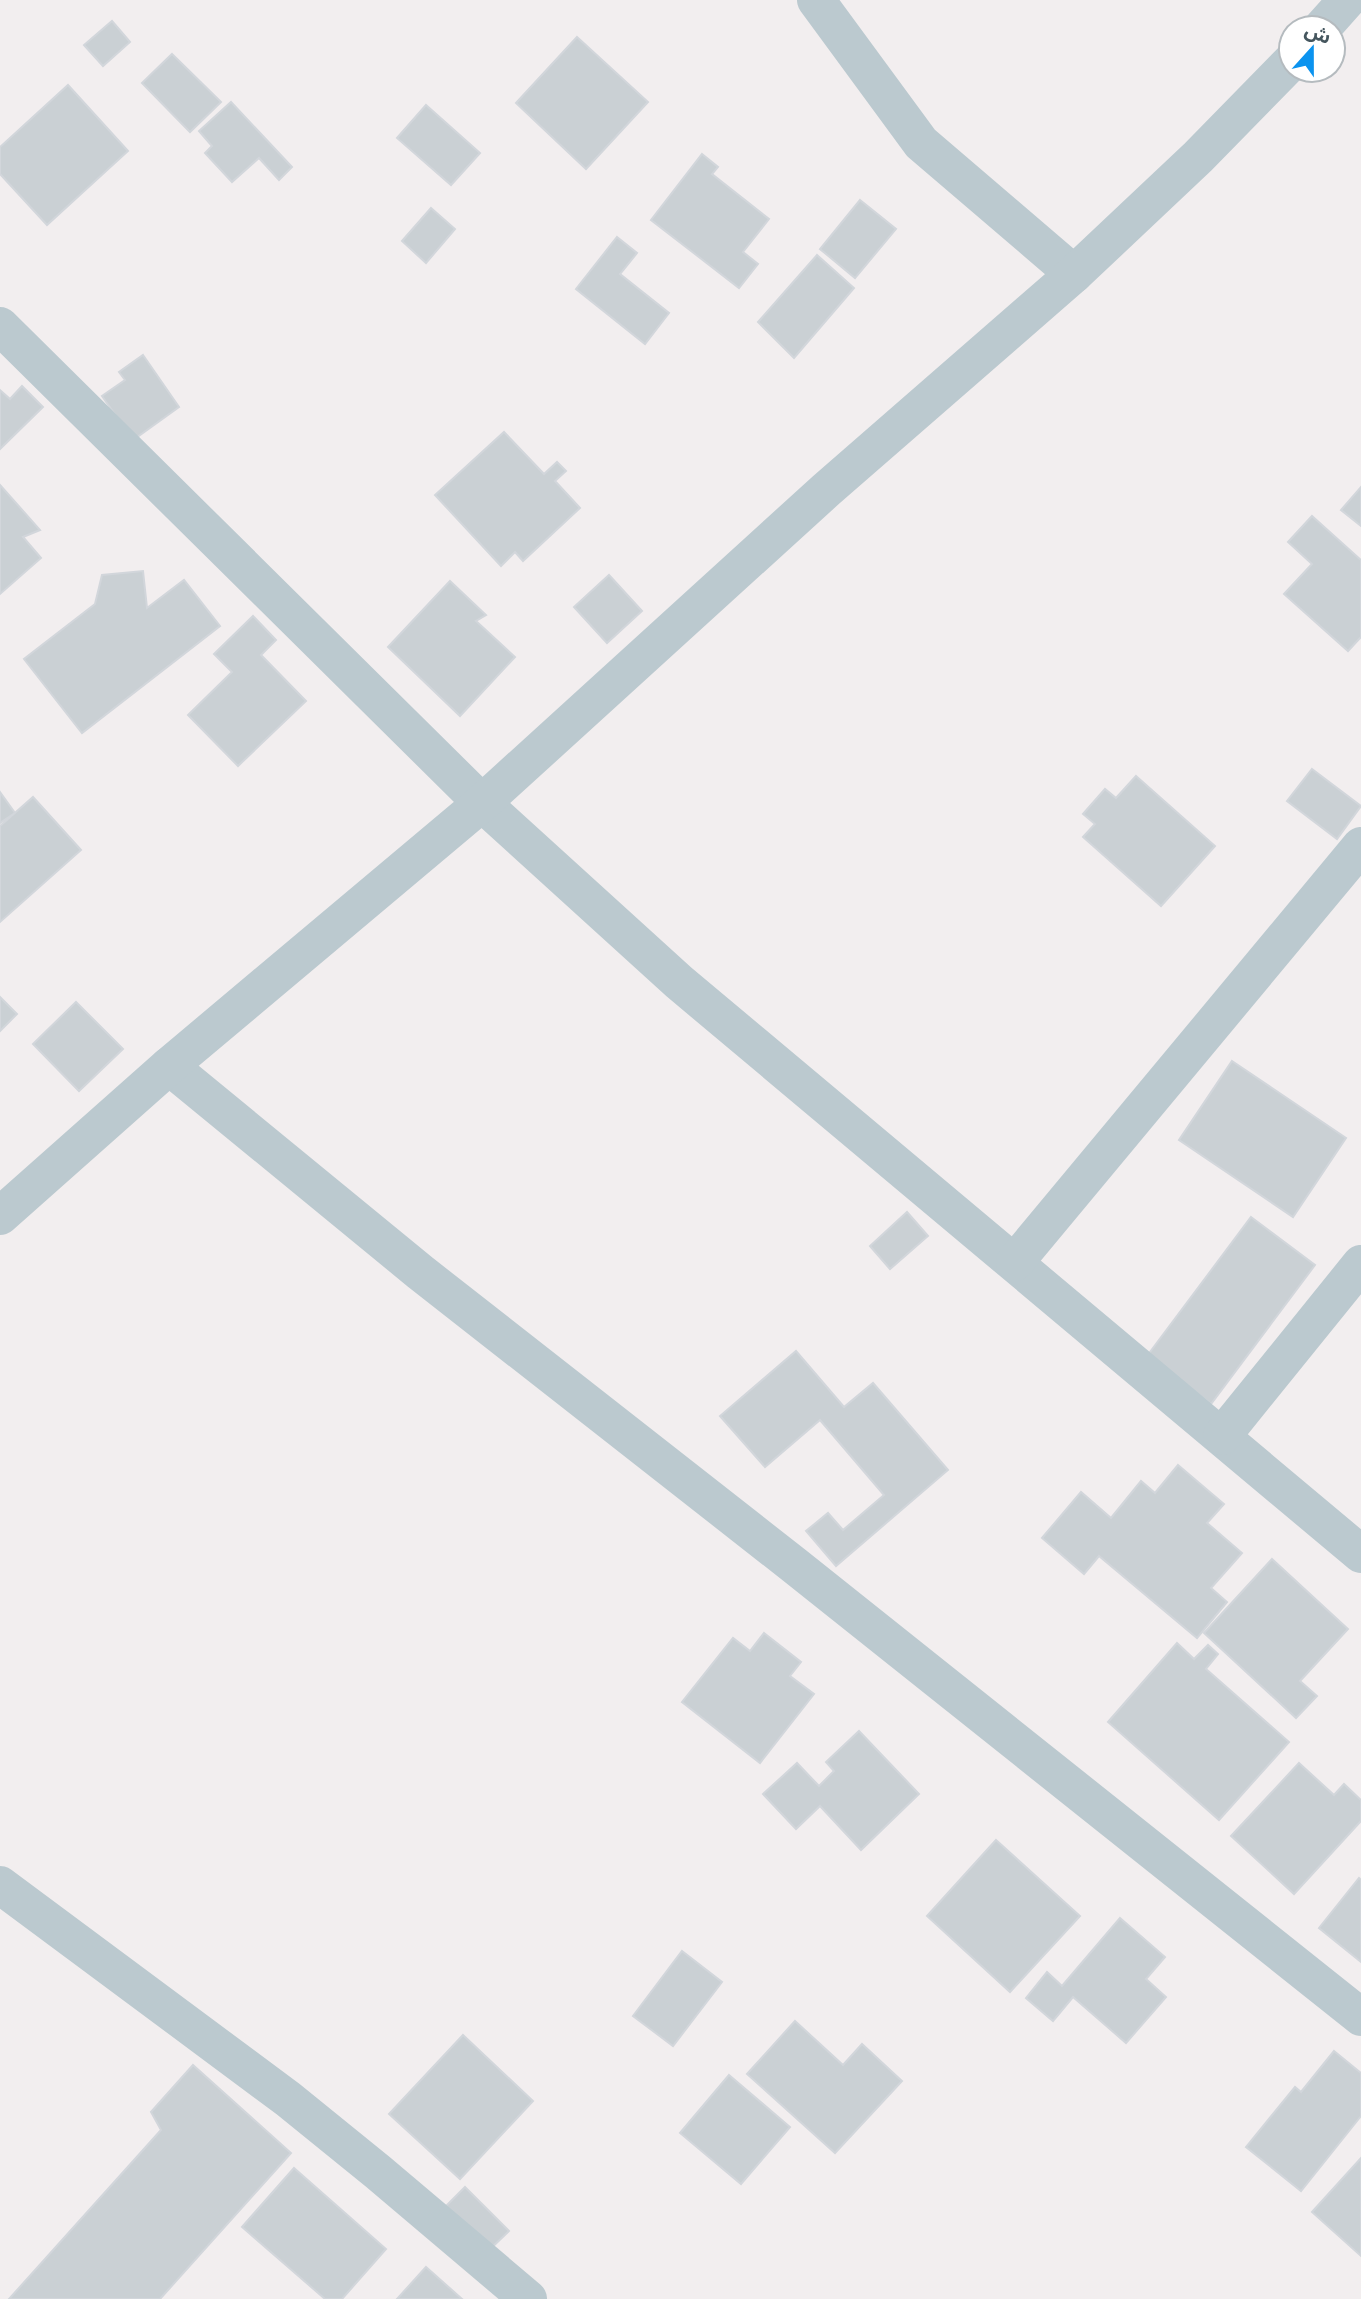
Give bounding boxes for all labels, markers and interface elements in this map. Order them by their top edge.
north arrow [1277,14,1347,84]
text: ش [1301,19,1334,50]

